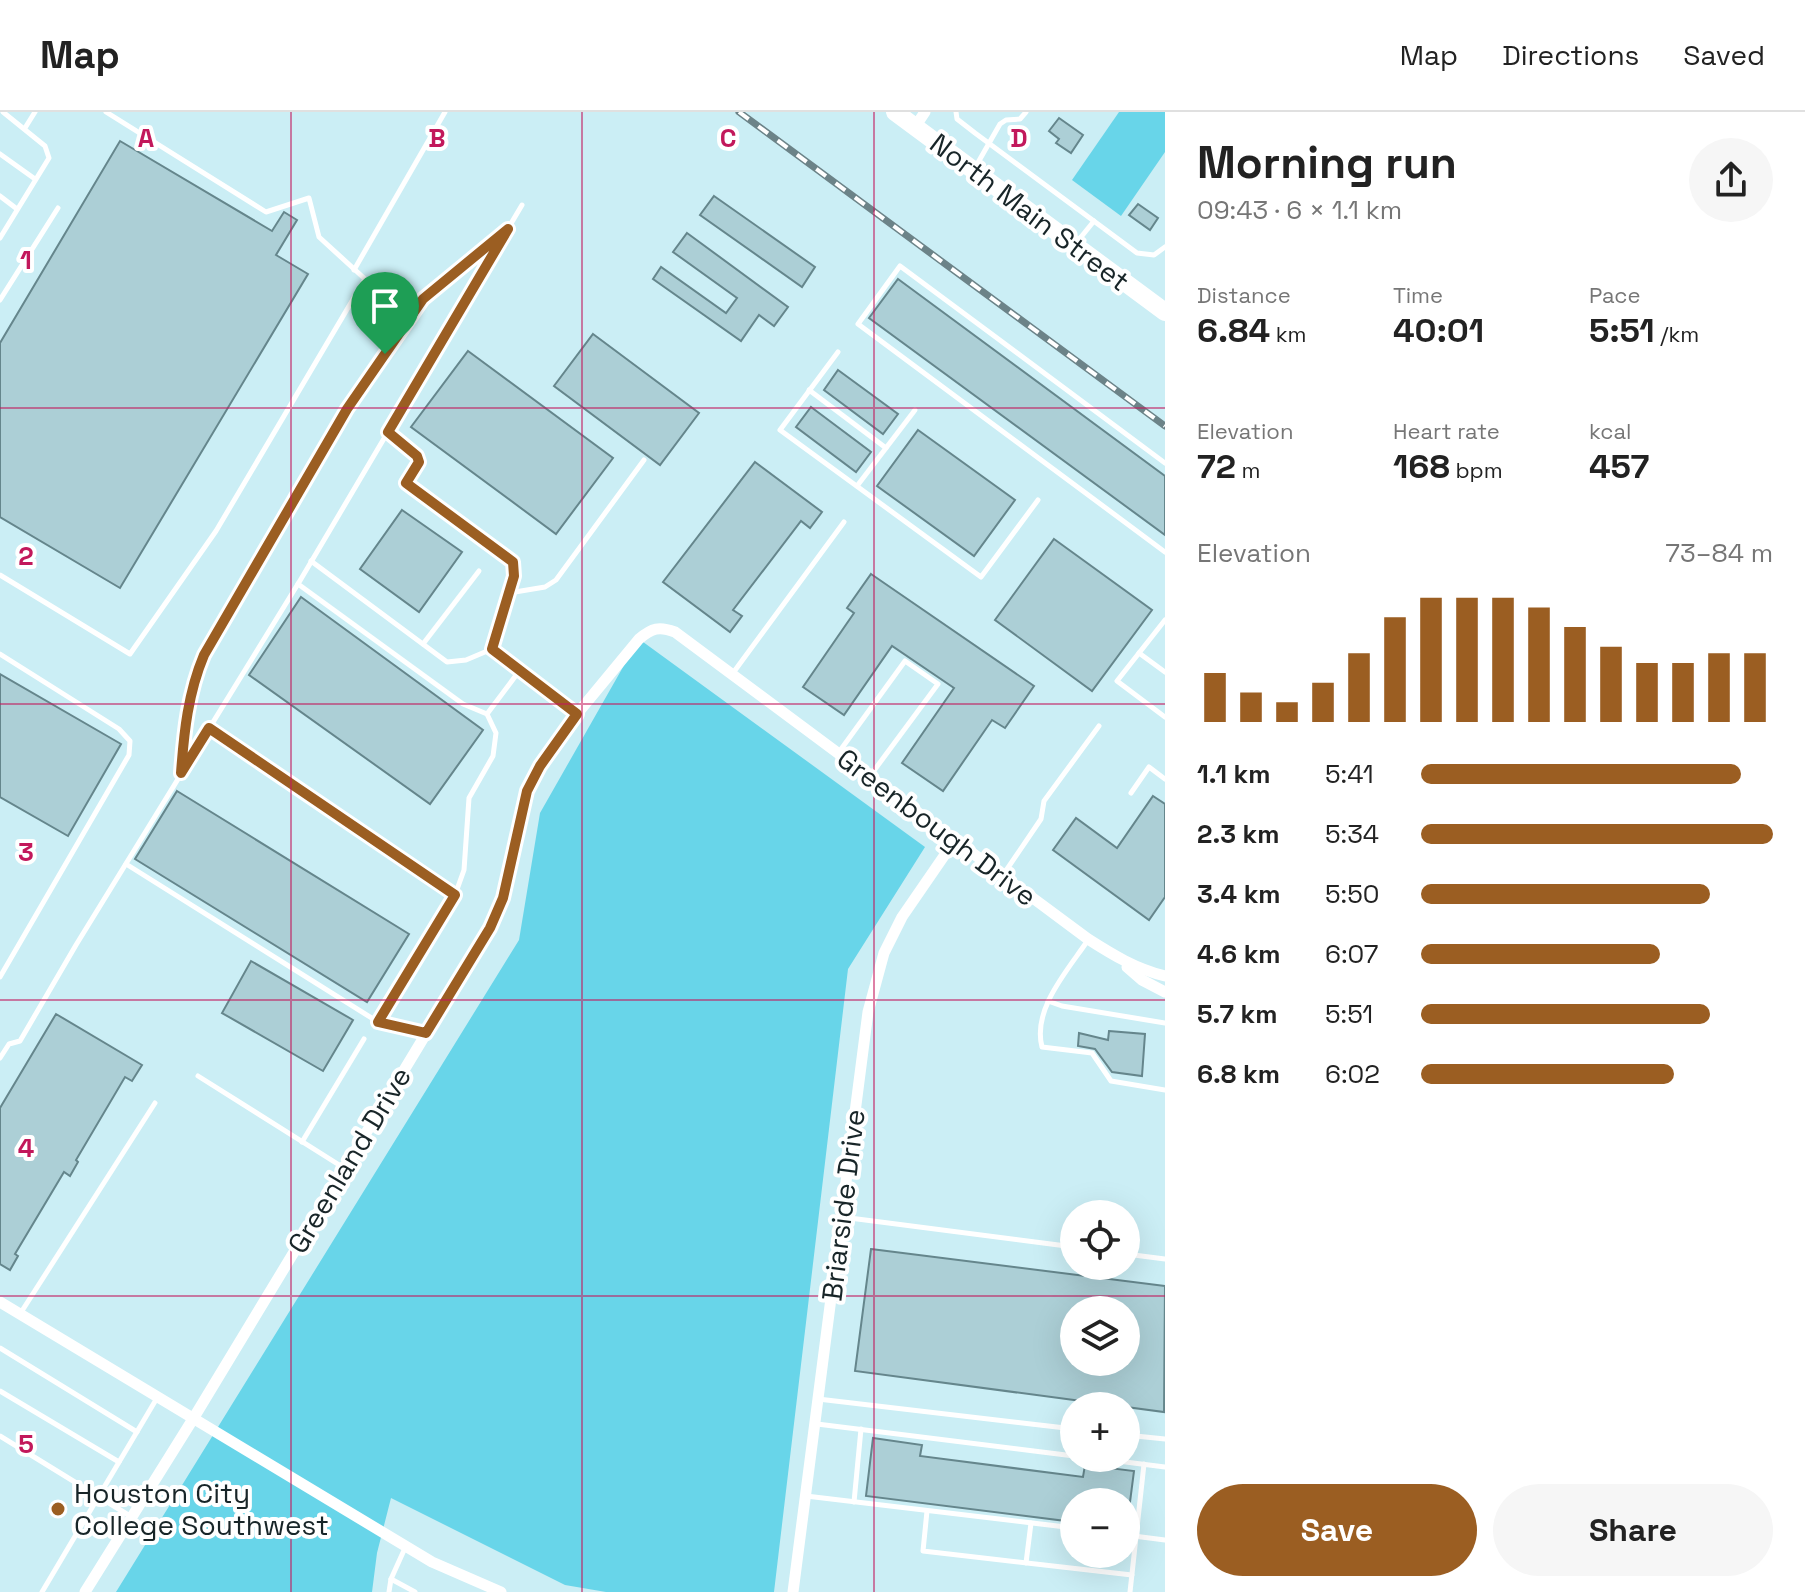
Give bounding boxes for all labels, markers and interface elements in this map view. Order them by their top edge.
text: Map [40,31,120,79]
text: Map [1400,37,1458,73]
text: Directions [1502,37,1639,73]
text: Saved [1683,37,1765,73]
text: A [138,121,155,155]
text: B [428,121,446,155]
text: C [720,121,736,155]
text: D [1010,121,1028,155]
street label: North Main Street [923,125,1137,299]
text: Morning run [1197,135,1457,191]
button: share [1689,138,1773,222]
text: 09:43 · 6 × 1.1 km [1197,193,1402,227]
text: 1 [20,243,32,277]
pin [351,272,419,354]
text: Distance [1197,281,1291,309]
text: Time [1393,281,1443,309]
text: Pace [1589,281,1641,309]
icon: arrive [363,284,407,328]
text: 6.84 [1197,309,1270,352]
text: 40:01 [1393,309,1484,352]
text: 5:51 [1589,309,1655,352]
text: km [1270,320,1307,348]
text: /km [1655,320,1699,348]
text: Elevation [1197,417,1293,445]
text: Heart rate [1393,417,1500,445]
text: kcal [1589,417,1631,445]
text: 72 [1197,445,1236,488]
text: 168 [1393,445,1450,488]
text: 457 [1589,445,1649,488]
text: m [1236,456,1260,484]
text: bpm [1450,456,1503,484]
text: Elevation [1197,536,1311,570]
text: 73–84 m [1665,536,1773,570]
text: 2 [18,539,34,573]
street label: Greenbough Drive [830,740,1044,914]
text: 1.1 km [1197,757,1270,791]
text: 5:41 [1325,757,1374,791]
text: 2.3 km [1197,817,1279,851]
text: 5:34 [1325,817,1379,851]
text: 3 [18,835,34,869]
text: 3.4 km [1197,877,1281,911]
text: 5:50 [1325,877,1379,911]
text: 4.6 km [1197,937,1281,971]
text: 6:07 [1325,937,1378,971]
text: 5.7 km [1197,997,1277,1031]
text: 5:51 [1325,997,1373,1031]
text: 6.8 km [1197,1057,1280,1091]
text: 6:02 [1325,1057,1380,1091]
street label: Greenland Drive [279,1060,419,1260]
street label: Briarside Drive [813,1107,873,1303]
text: 4 [18,1131,34,1165]
map controls [1060,1200,1140,1568]
button: locate [1060,1200,1140,1280]
button: layers [1060,1296,1140,1376]
button: + [1060,1392,1140,1472]
text: 5 [18,1427,34,1461]
place label: Houston City College Southwest [74,1475,329,1543]
button: Save [1197,1484,1477,1576]
button: Share [1493,1484,1773,1576]
button: − [1060,1488,1140,1568]
marker: Houston City College Southwest [49,1500,67,1518]

